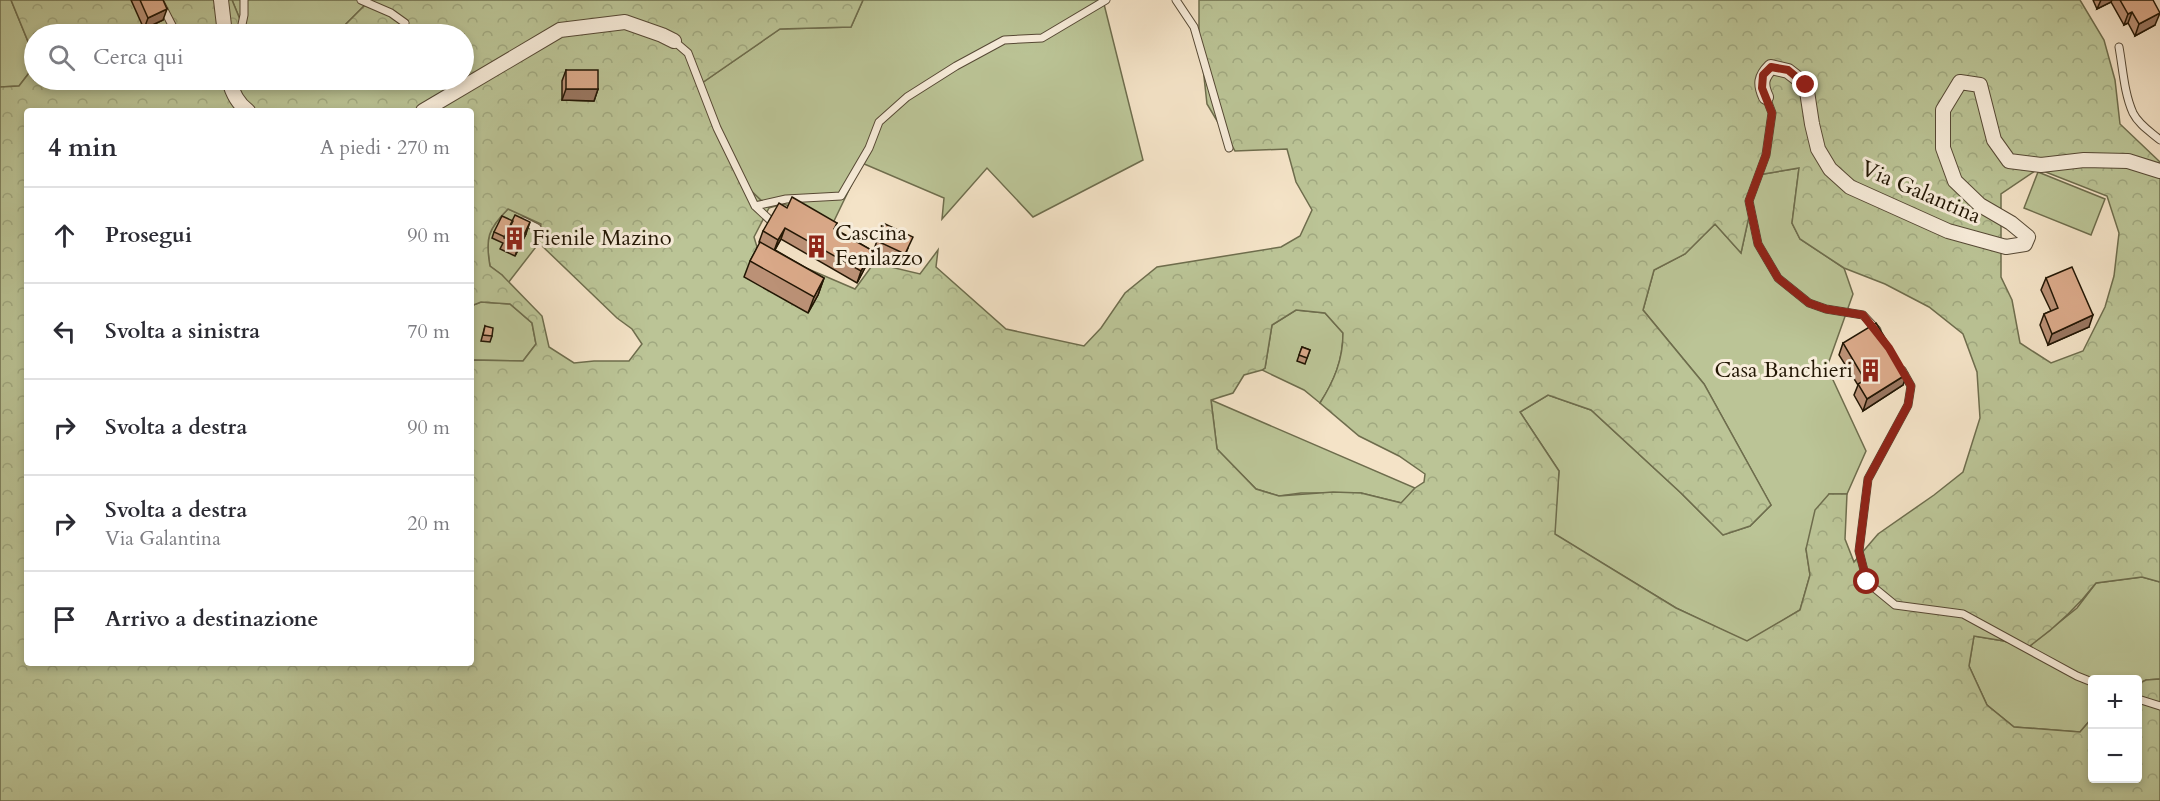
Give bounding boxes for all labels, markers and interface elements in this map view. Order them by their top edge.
search box [24,24,474,90]
icon: search [45,41,78,74]
text: Cerca qui [93,42,183,72]
route end [1792,71,1818,97]
text: 4 min [48,130,117,165]
text: A piedi · 270 m [320,134,450,161]
street label: Via Galantina [1856,153,1986,231]
place label: Cascina Fenilazzo [835,218,923,273]
icon: ahead [48,219,81,252]
text: Prosegui [105,220,192,250]
text: 90 m [407,222,450,249]
place label: Fienile Mazino [532,223,672,253]
building icon: Fienile Mazino [501,225,527,251]
building icon: Cascina Fenilazzo [804,233,830,259]
icon: left [48,315,81,348]
text: Svolta a sinistra [105,316,260,346]
text: 70 m [407,318,450,345]
place label: Casa Banchieri [1714,355,1853,385]
building icon: Casa Banchieri [1858,357,1884,383]
icon: right [48,411,81,444]
text: Svolta a destra [105,412,247,442]
text: 90 m [407,414,450,441]
text: Svolta a destra [105,495,247,525]
icon: right [48,507,81,540]
text: 20 m [407,510,450,537]
text: Via Galantina [105,525,221,552]
route start [1853,568,1879,594]
icon: arrive [48,603,81,636]
text: Arrivo a destinazione [105,604,318,634]
map controls [2088,675,2142,783]
button: + [2088,675,2142,729]
button: − [2088,729,2142,783]

